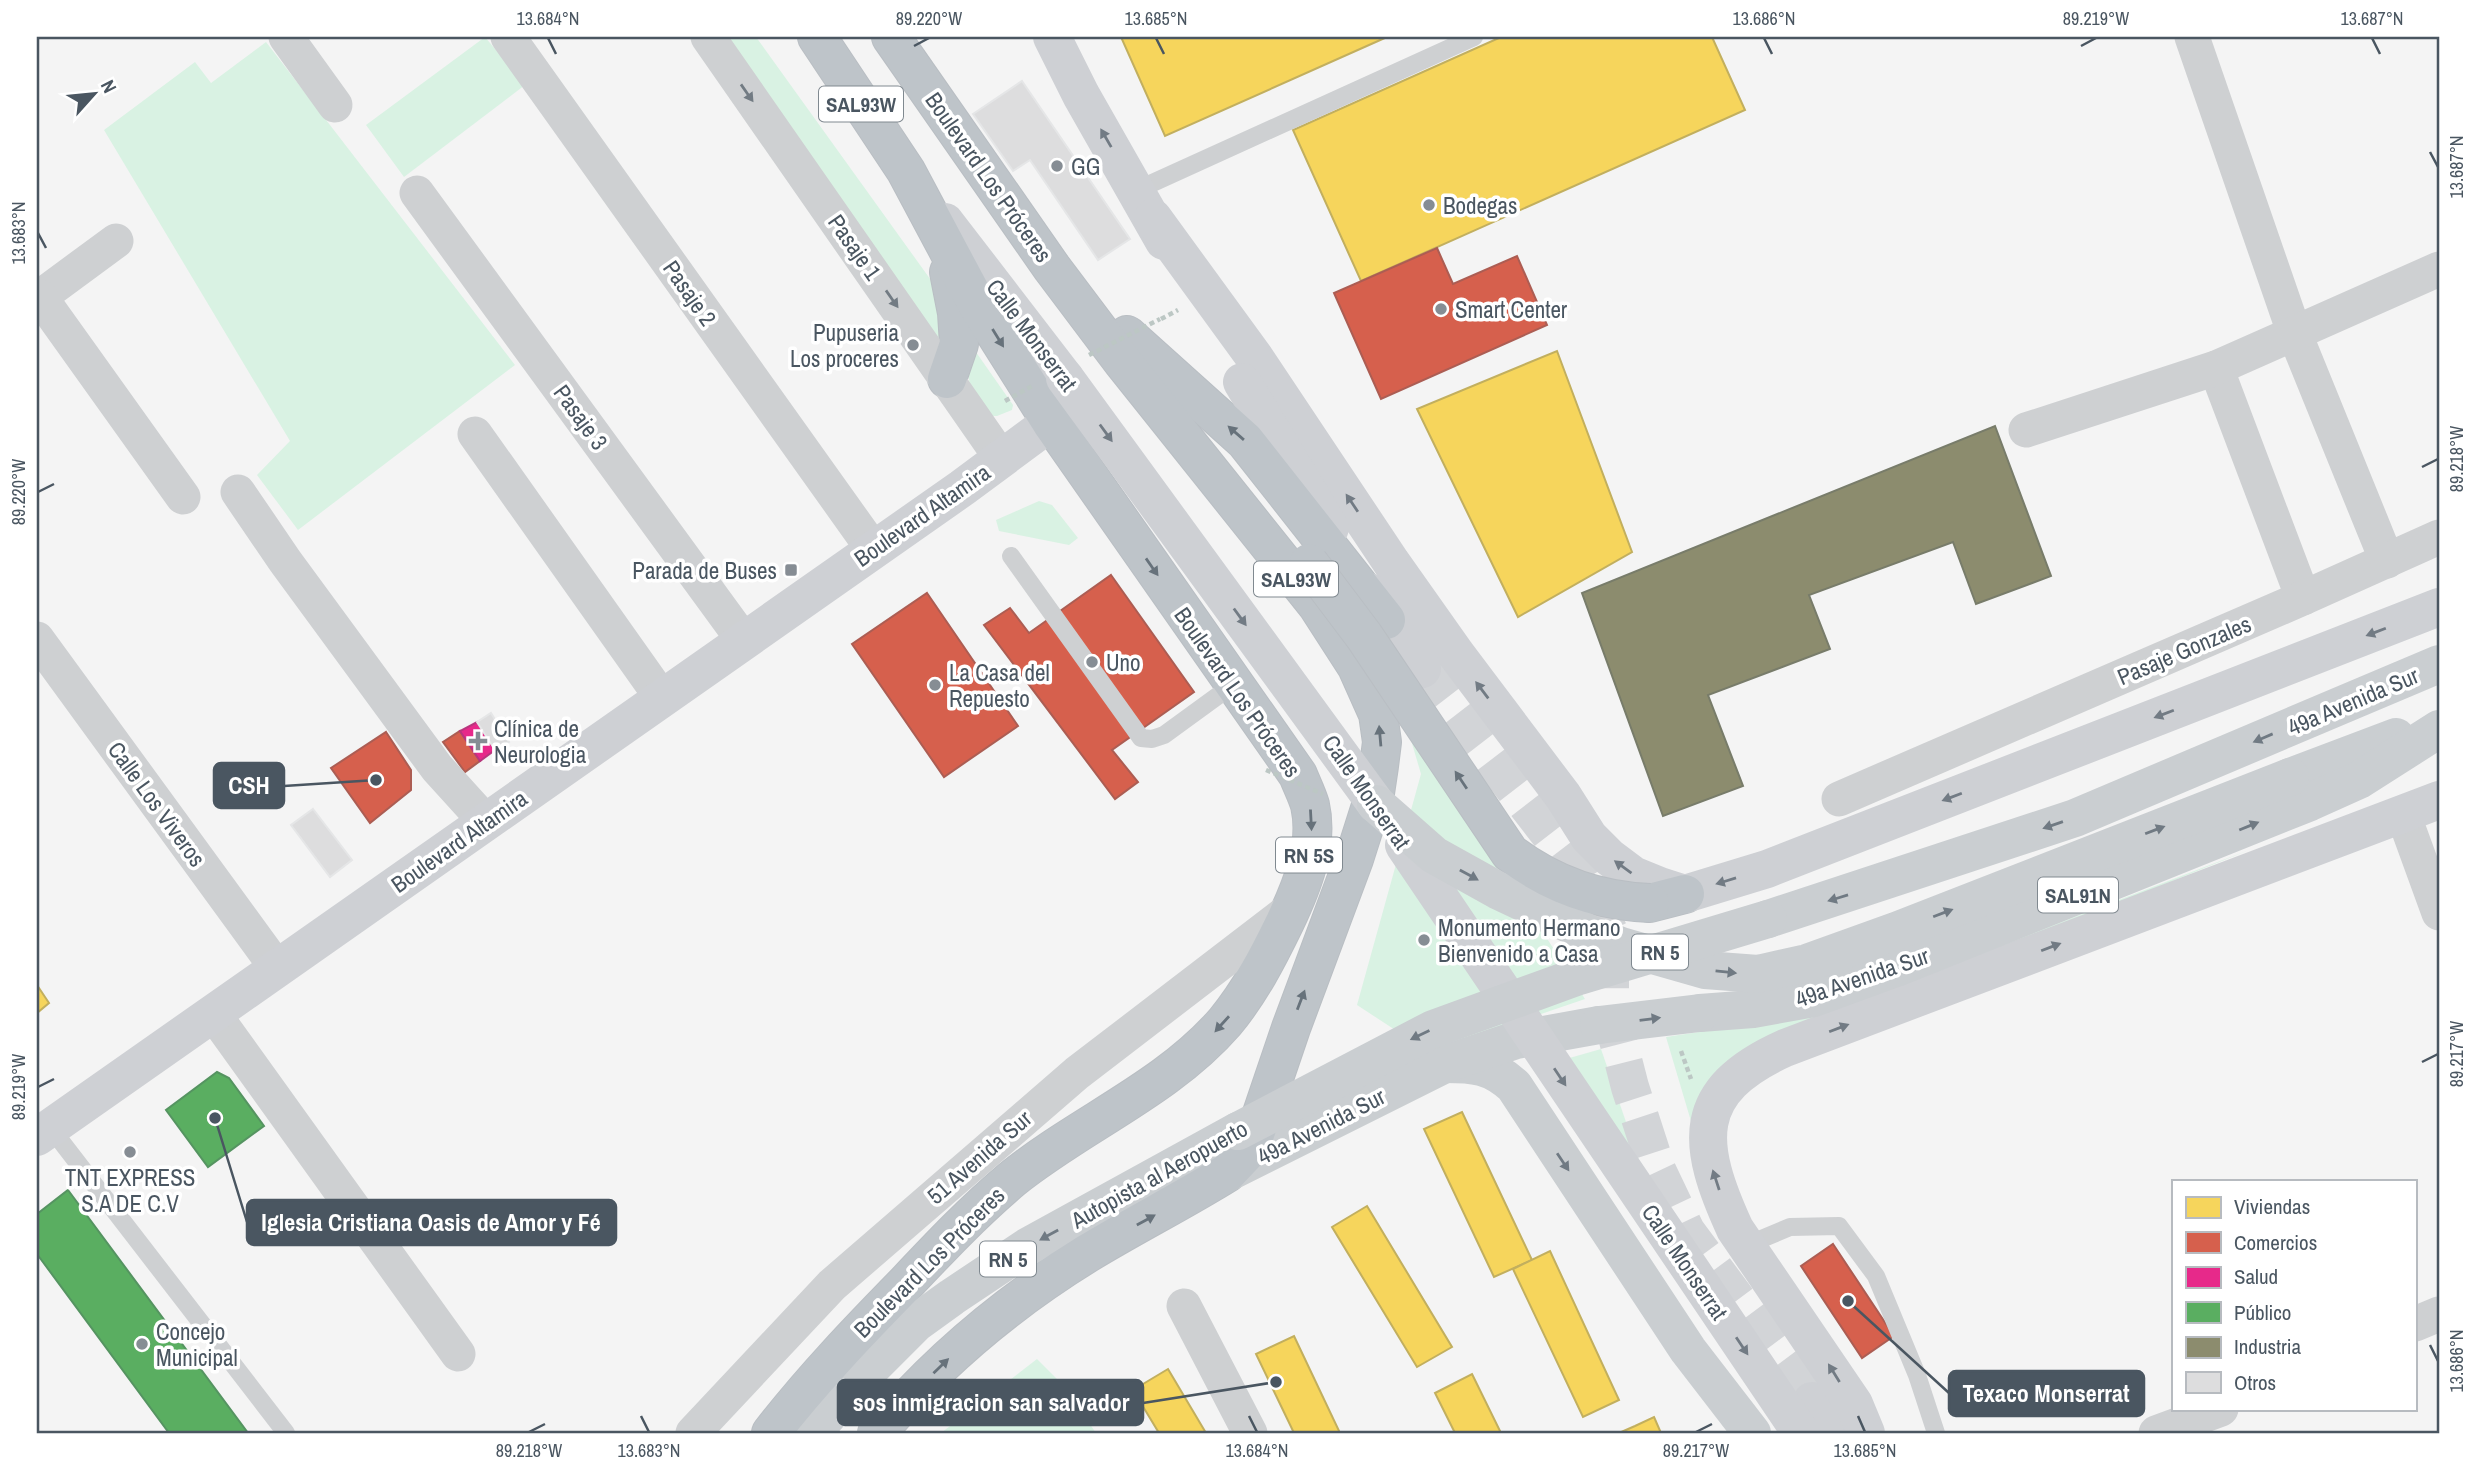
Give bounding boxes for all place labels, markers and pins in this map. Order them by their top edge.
place label: GG [1071,151,1100,182]
marker: GG [1049,158,1065,174]
place label: Bodegas [1443,190,1517,221]
marker: Bodegas [1421,197,1437,213]
place label: Smart Center [1455,294,1568,325]
marker: Smart Center [1433,301,1449,317]
place label: Pupuseria Los proceres [790,317,900,374]
marker: Pupuseria Los proceres [905,337,921,353]
place label: Parada de Buses [632,555,777,586]
marker: Parada de Buses [783,562,799,578]
place label: Uno [1106,647,1141,678]
marker: Uno [1084,654,1100,670]
place label: La Casa del Repuesto [949,657,1050,714]
marker: La Casa del Repuesto [927,677,943,693]
place label: Clínica de Neurologia [494,713,587,770]
marker: Clínica de Neurologia [468,731,488,751]
callout: CSH [214,763,284,808]
place label: Monumento Hermano Bienvenido a Casa [1438,912,1620,969]
marker: Monumento Hermano Bienvenido a Casa [1416,932,1432,948]
marker: TNT EXPRESS S.A DE C.V [122,1144,138,1160]
place label: TNT EXPRESS S.A DE C.V [65,1162,195,1219]
callout: Iglesia Cristiana Oasis de Amor y Fé [247,1200,616,1245]
place label: Concejo Municipal [156,1316,238,1373]
marker: Concejo Municipal [134,1336,150,1352]
callout: Texaco Monserrat [1949,1371,2144,1416]
callout: sos inmigracion san salvador [838,1380,1143,1425]

